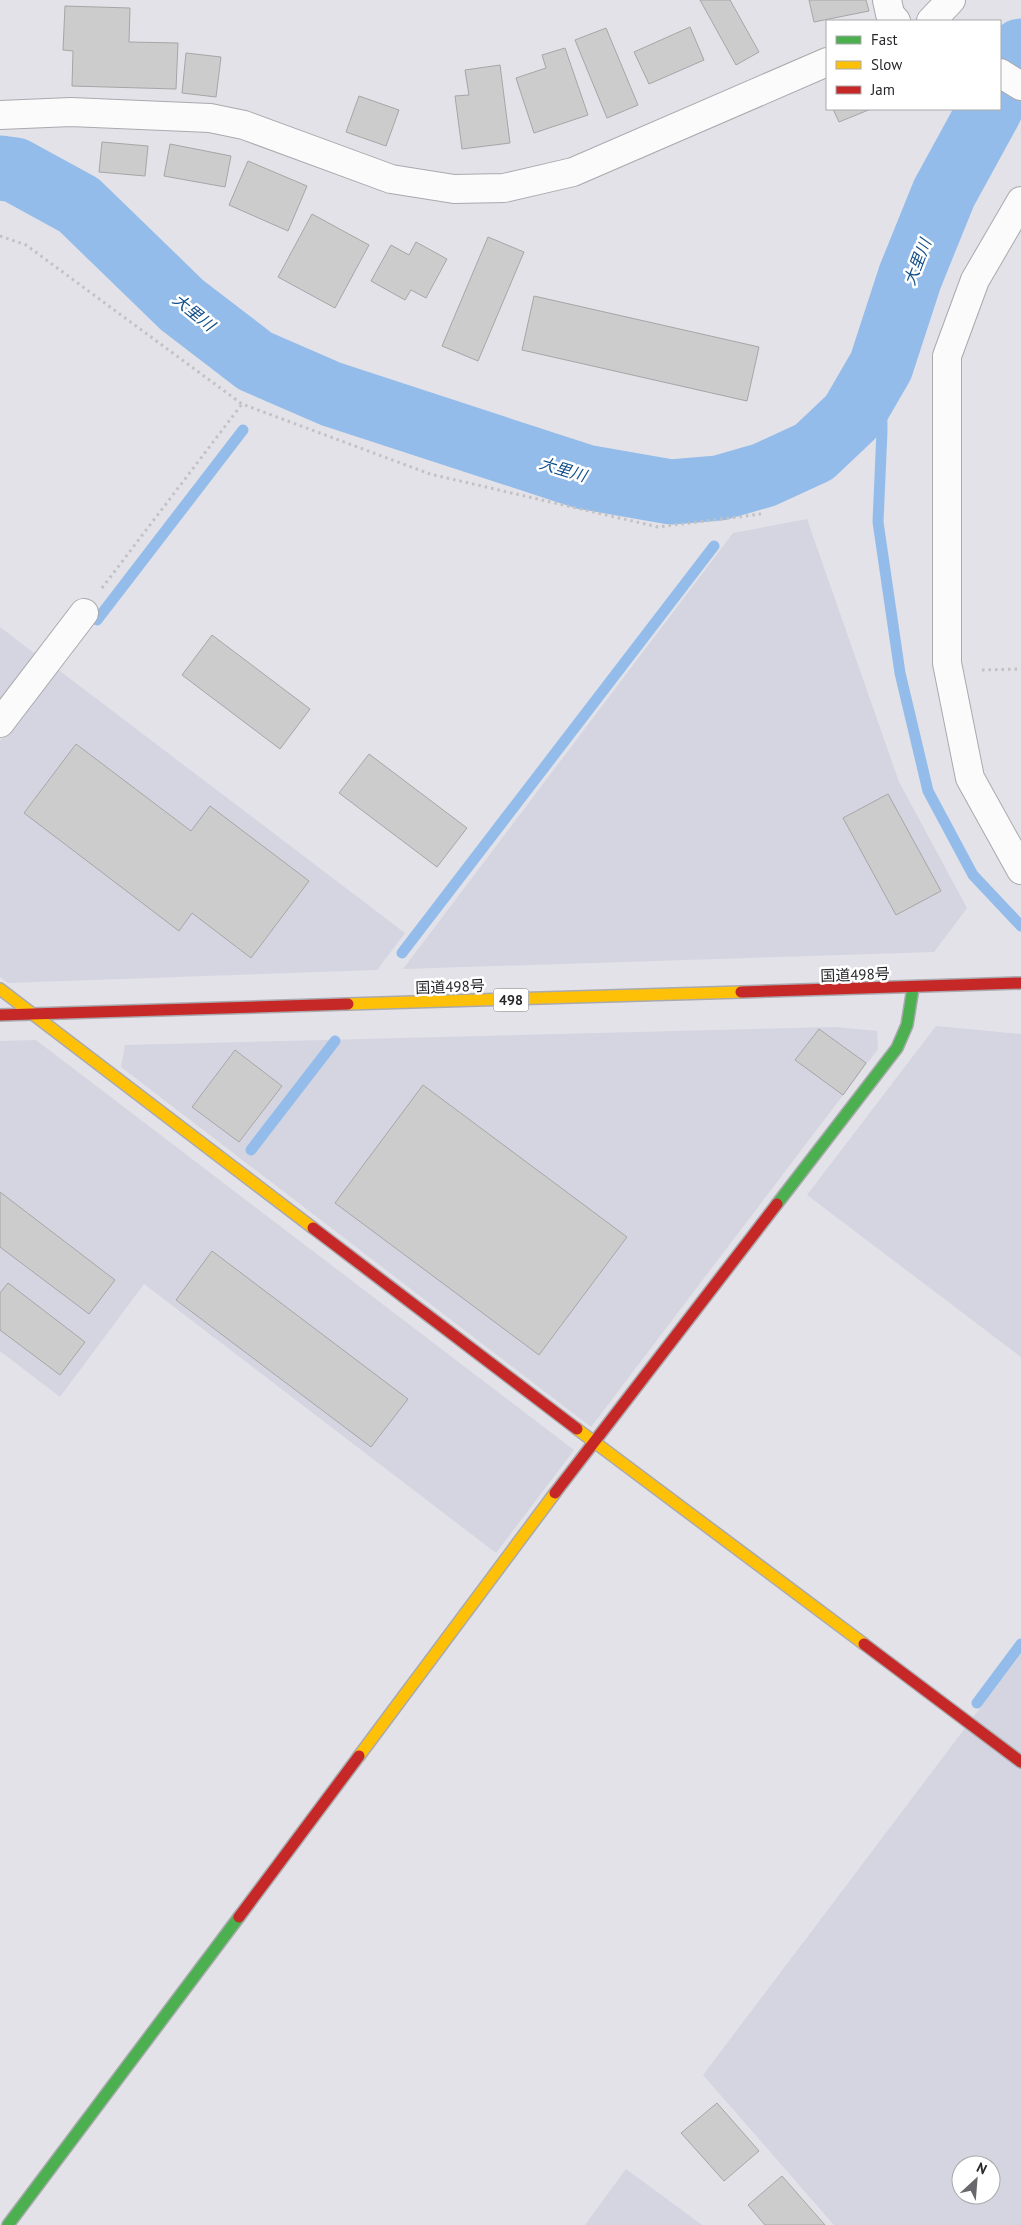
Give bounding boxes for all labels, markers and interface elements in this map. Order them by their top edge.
legend [826,20,1001,110]
text: Fast [871,30,898,49]
text: Slow [871,55,902,74]
text: Jam [870,80,895,99]
water label: 大里川 [899,234,936,288]
water label: 大里川 [169,289,220,336]
water label: 大里川 [537,452,591,486]
street label: 国道498号 [820,964,890,985]
street label: 国道498号 [415,976,485,997]
road number: 498 [494,988,528,1012]
north arrow [951,2155,1001,2205]
text: N [974,2158,990,2178]

